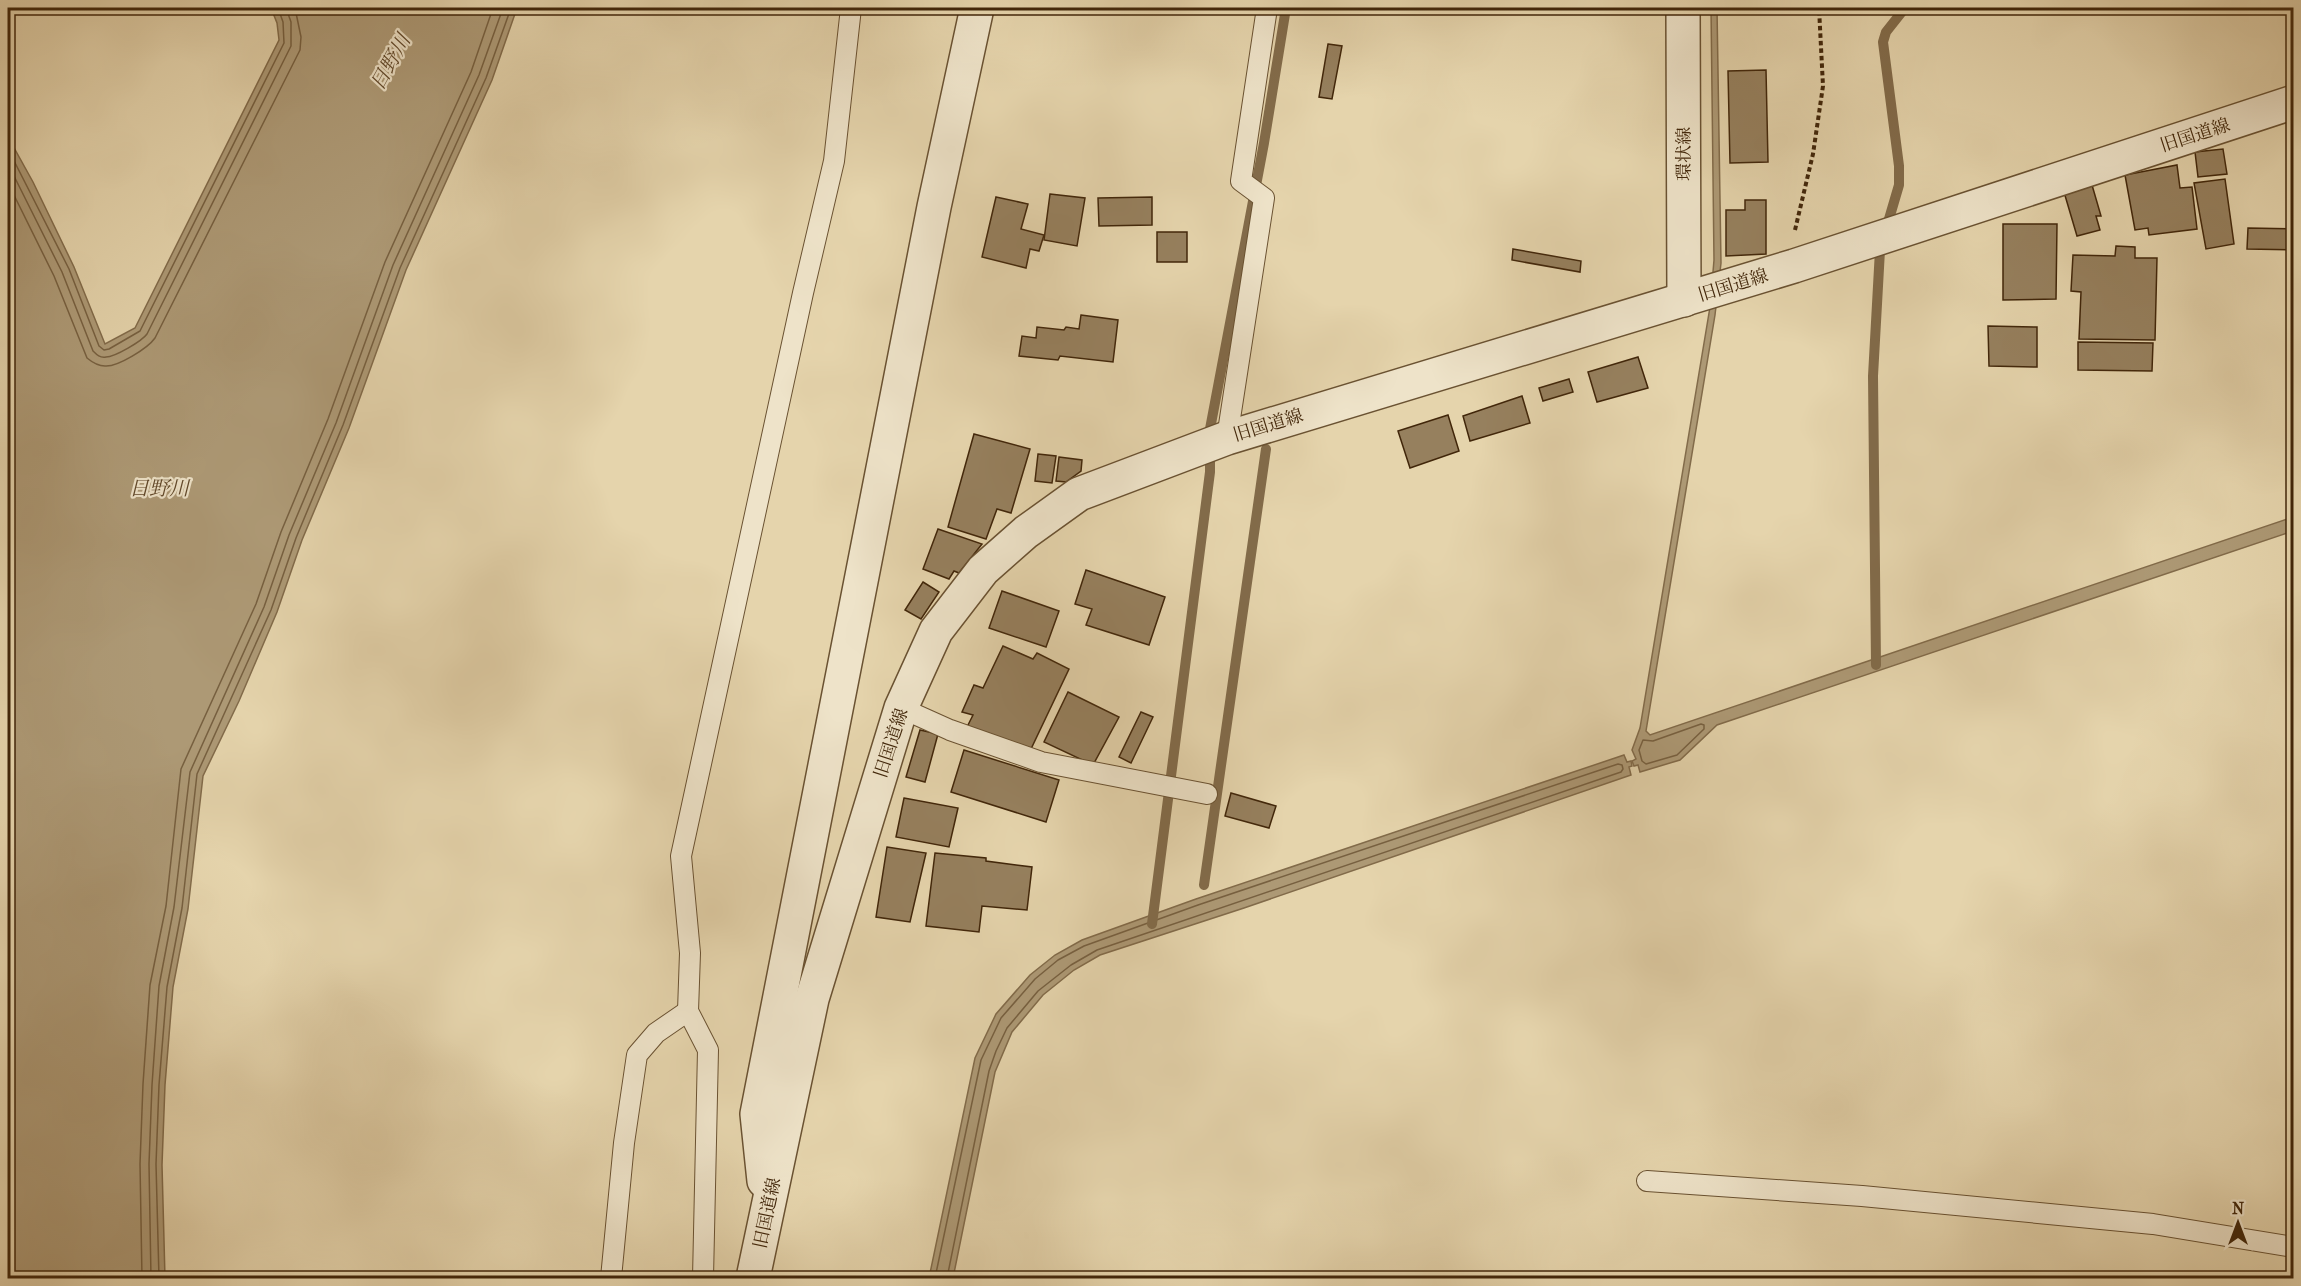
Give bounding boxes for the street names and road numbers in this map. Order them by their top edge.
street label: 旧国道線 [2158,114,2233,157]
street label: 環状線 [1674,127,1695,181]
street label: 旧国道線 [1696,265,1771,306]
street label: 旧国道線 [1231,405,1306,446]
street label: 旧国道線 [870,706,913,781]
street label: 旧国道線 [750,1176,785,1251]

